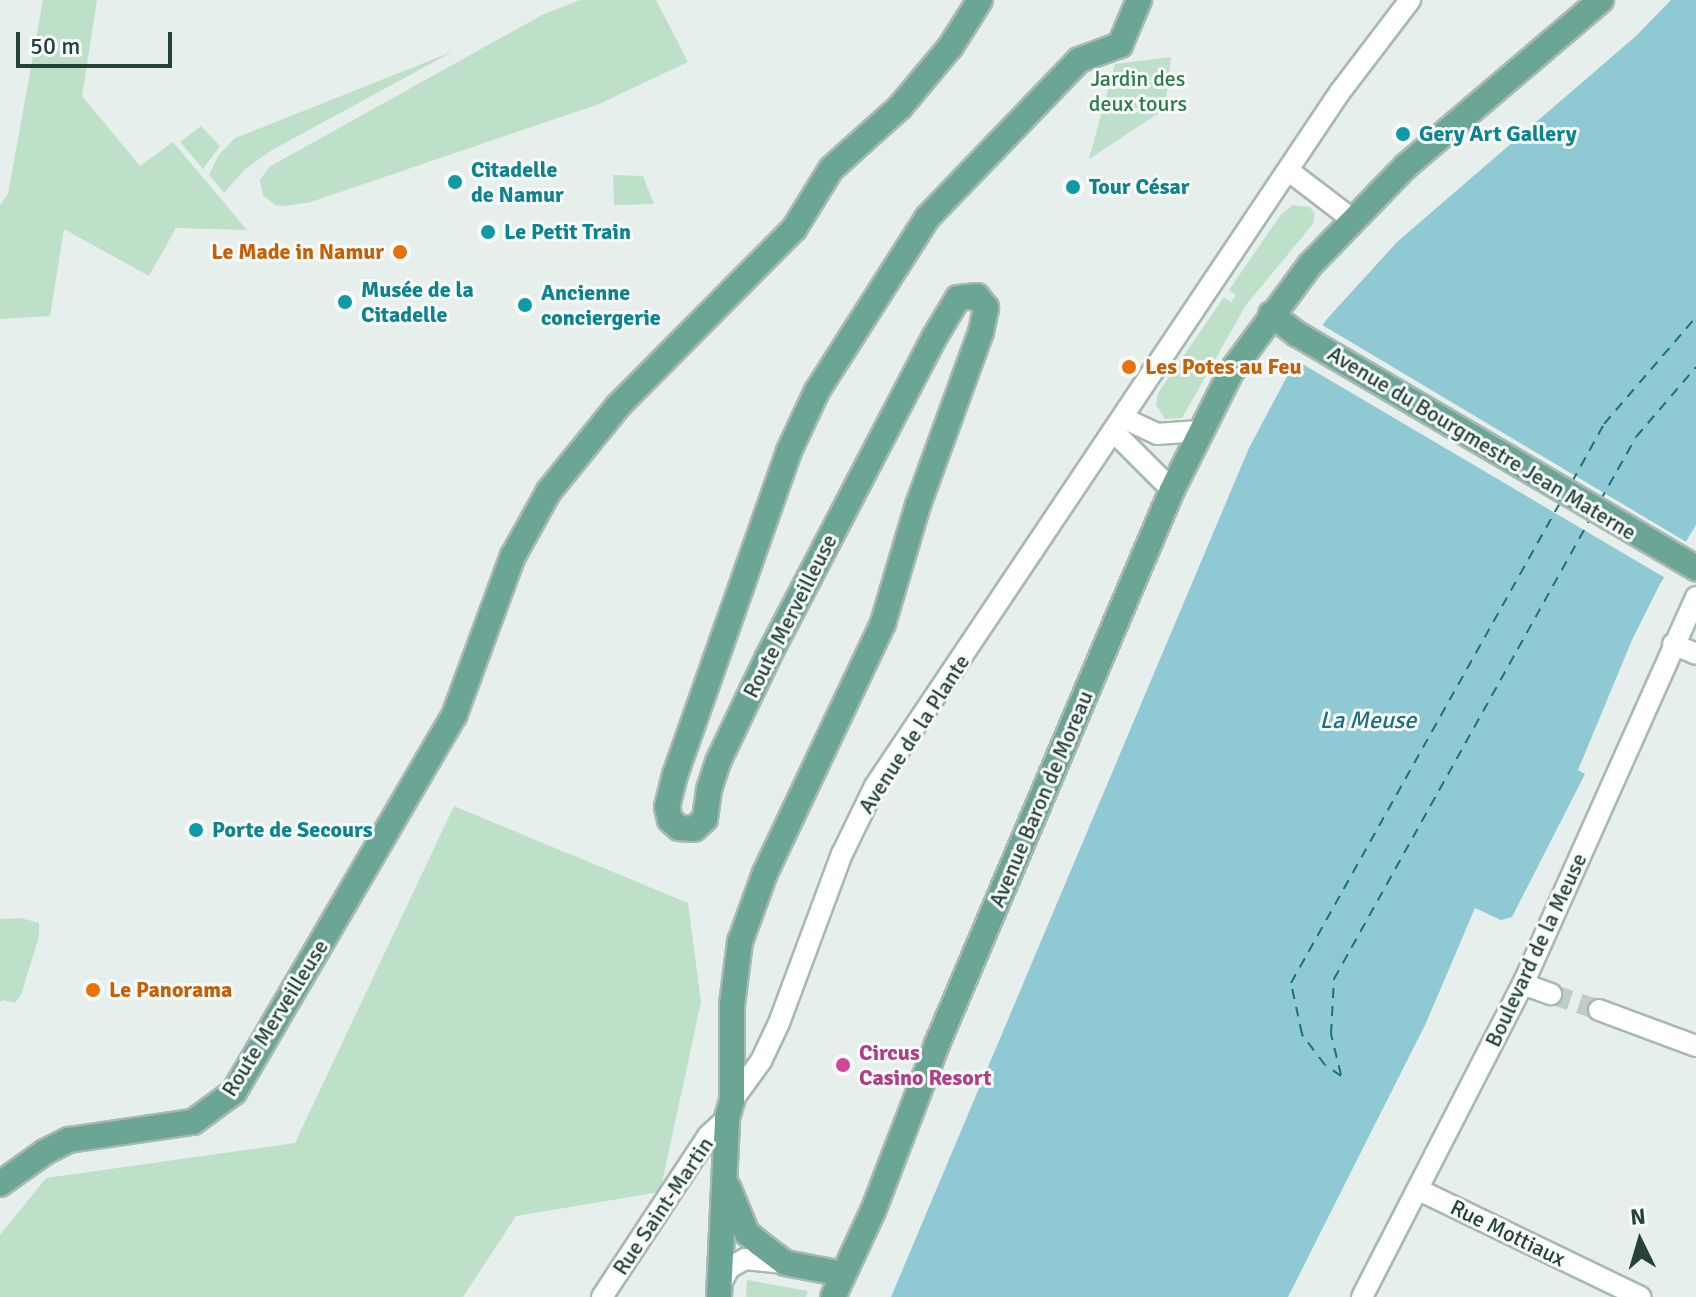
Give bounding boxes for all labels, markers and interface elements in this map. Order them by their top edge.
scale bar [20,16,176,66]
text: 50 m [30,31,80,61]
park label: Jardin des deux tours [1089,65,1187,116]
place label: Gery Art Gallery [1419,121,1577,147]
marker: Gery Art Gallery [1394,125,1412,143]
place label: Citadelle de Namur [471,156,564,208]
marker: Citadelle de Namur [446,173,464,191]
place label: Tour César [1089,174,1189,200]
marker: Tour César [1064,178,1082,196]
place label: Le Petit Train [504,219,631,245]
marker: Le Petit Train [479,223,497,241]
place label: Le Made in Namur [211,239,384,265]
marker: Le Made in Namur [391,243,409,261]
place label: Musée de la Citadelle [361,276,474,328]
place label: Ancienne conciergerie [541,279,661,330]
marker: Musée de la Citadelle [336,293,354,311]
marker: Ancienne conciergerie [516,296,534,314]
street label: Avenue du Bourgmestre Jean Materne [1323,340,1641,546]
place label: Les Potes au Feu [1145,354,1302,380]
marker: Les Potes au Feu [1120,358,1138,376]
street label: Route Merveilleuse [737,530,843,702]
street label: Avenue de la Plante [853,650,975,818]
street label: Avenue Baron de Moreau [983,687,1099,911]
water label: La Meuse [1320,707,1416,735]
place label: Porte de Secours [212,817,372,843]
marker: Porte de Secours [187,821,205,839]
street label: Boulevard de la Meuse [1480,849,1592,1051]
street label: Route Merveilleuse [216,935,334,1101]
place label: Le Panorama [109,977,232,1003]
marker: Le Panorama [84,981,102,999]
place label: Circus Casino Resort [859,1039,992,1090]
marker: Circus Casino Resort [834,1056,852,1074]
street label: Rue Saint-Martin [607,1132,719,1280]
street label: Rue Mottiaux [1446,1194,1570,1272]
north arrow [1600,1201,1680,1281]
text: N [1629,1202,1647,1231]

